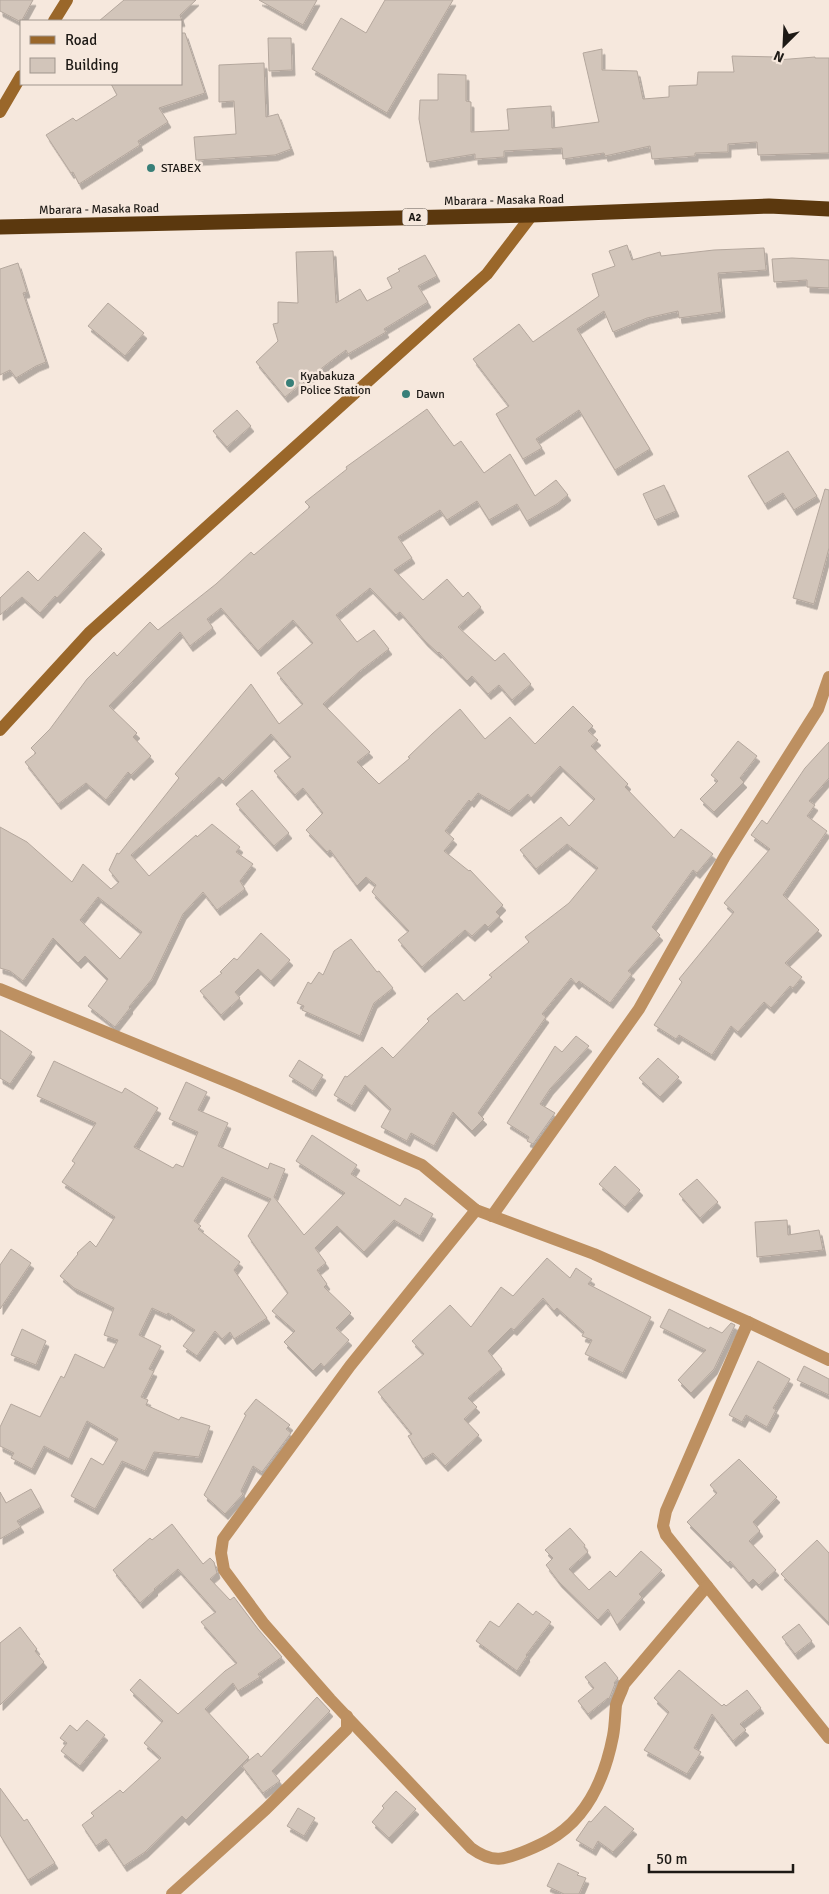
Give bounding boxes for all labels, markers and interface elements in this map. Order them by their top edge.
legend [20,20,182,85]
north arrow [759,20,809,70]
text: Road [65,31,97,49]
text: N [771,47,787,66]
text: Building [65,56,119,74]
place label: STABEX [161,161,201,176]
marker: STABEX [145,162,157,174]
street label: Mbarara - Masaka Road [444,192,564,209]
street label: Mbarara - Masaka Road [39,201,159,218]
road number: A2 [402,208,428,226]
place label: Kyabakuza Police Station [300,369,371,398]
marker: Kyabakuza Police Station [284,377,296,389]
place label: Dawn [416,387,445,402]
marker: Dawn [400,388,412,400]
scale bar [649,1842,793,1874]
text: 50 m [656,1850,687,1868]

